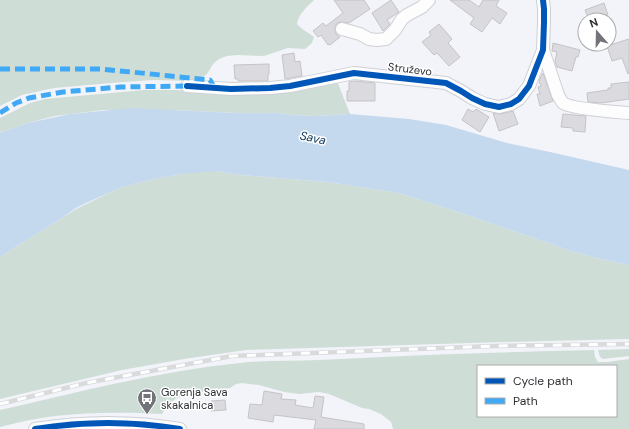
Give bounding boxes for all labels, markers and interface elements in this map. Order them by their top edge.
north arrow [577,12,617,52]
text: N [587,15,600,31]
street label: Struževo [387,59,433,79]
water label: Sava [298,127,328,149]
legend [477,365,617,417]
text: Cycle path [513,373,573,389]
place label: Gorenja Sava skakalnica [161,385,228,412]
bus stop icon: Gorenja Sava skakalnica [136,387,158,415]
text: Path [513,393,538,409]

